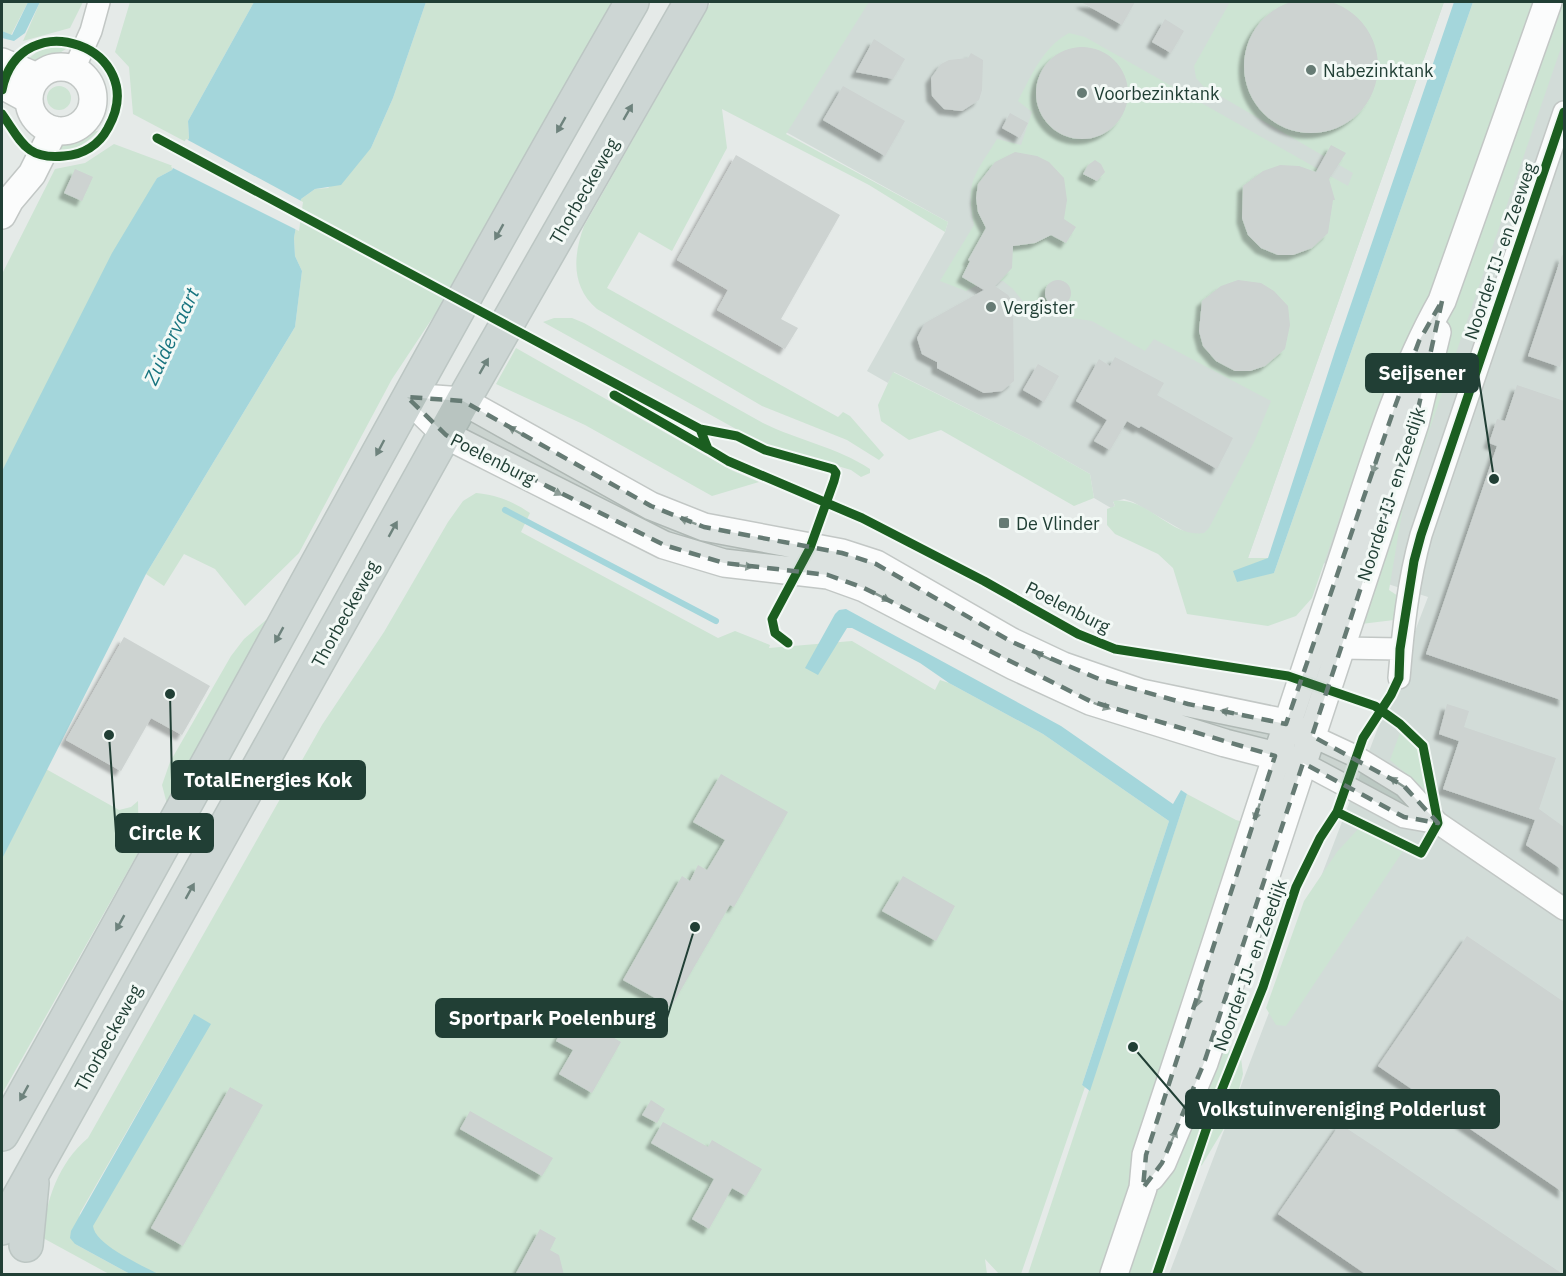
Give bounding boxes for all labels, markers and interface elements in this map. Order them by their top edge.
place label: Nabezinktank [1323,59,1434,82]
marker: Nabezinktank [1304,63,1318,77]
place label: Voorbezinktank [1094,82,1220,105]
marker: Voorbezinktank [1075,86,1089,100]
one-way arrow [623,103,633,120]
one-way arrow [555,117,566,133]
street label: Thorbeckeweg [544,133,624,248]
street label: Noorder IJ- en Zeeweg [1459,159,1541,343]
one-way arrow [494,224,504,241]
water label: Zuidervaart [136,283,205,390]
place label: Vergister [1003,296,1075,319]
marker: Vergister [984,300,998,314]
callout: Seijsener [1366,354,1478,392]
one-way arrow [478,358,489,374]
text: Seijsener [1378,359,1466,386]
street label: Noorder IJ- en Zeedijk [1352,404,1430,584]
one-way arrow [507,426,524,436]
street label: Poelenburg [447,428,540,490]
one-way arrow [375,440,385,457]
one-way arrow [1370,456,1379,474]
one-way arrow [545,486,562,495]
place label: De Vlinder [1016,512,1100,535]
one-way arrow [679,516,697,526]
marker: De Vlinder [997,516,1011,530]
one-way arrow [388,520,398,537]
street label: Thorbeckeweg [306,556,384,671]
one-way arrow [734,561,753,570]
street label: Poelenburg [1022,576,1115,638]
one-way arrow [874,592,891,602]
one-way arrow [274,627,285,643]
one-way arrow [1034,652,1051,661]
one-way arrow [1093,701,1111,711]
one-way arrow [1219,707,1238,716]
callout: TotalEnergies Kok [172,761,365,799]
text: TotalEnergies Kok [184,766,353,793]
one-way arrow [1390,776,1406,788]
one-way arrow [1252,803,1261,821]
callout: Circle K [116,814,213,852]
text: Circle K [129,819,202,846]
street label: Noorder IJ- en Zeedijk [1208,875,1292,1054]
one-way arrow [185,882,195,899]
one-way arrow [115,915,125,932]
street label: Thorbeckeweg [69,980,147,1095]
one-way arrow [1193,989,1203,1007]
callout: Sportpark Poelenburg [436,999,667,1037]
text: Sportpark Poelenburg [449,1004,656,1031]
one-way arrow [19,1085,29,1102]
callout: Volkstuinvereniging Polderlust [1186,1090,1499,1128]
text: Volkstuinvereniging Polderlust [1198,1095,1486,1122]
one-way arrow [1169,1129,1178,1147]

